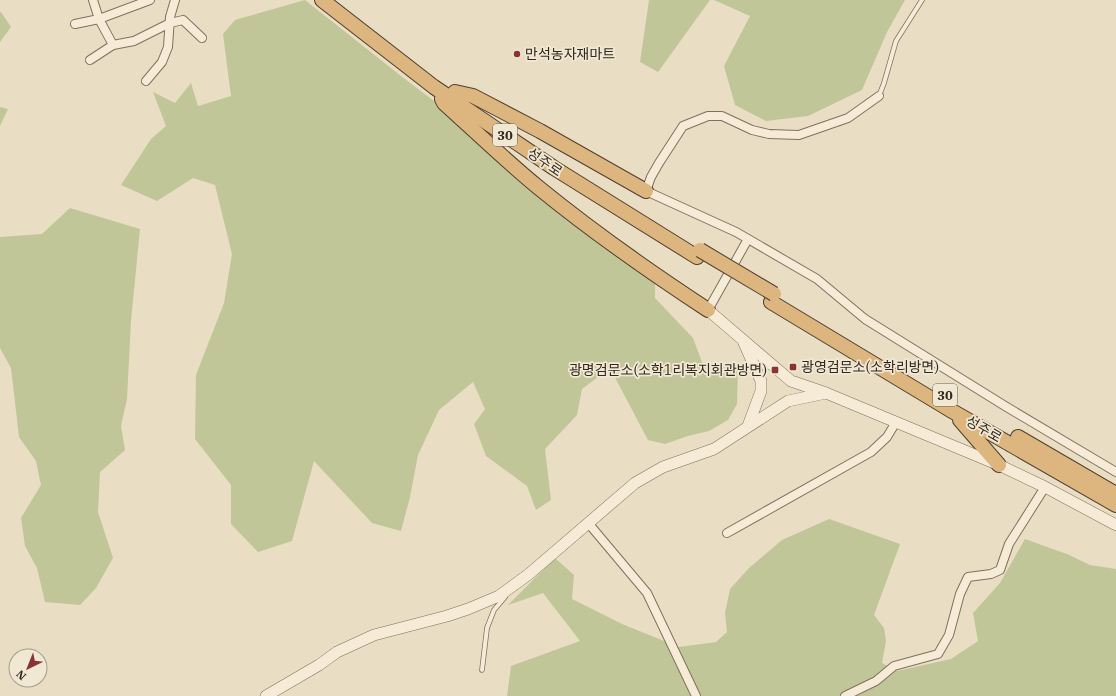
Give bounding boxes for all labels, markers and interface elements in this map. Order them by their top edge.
place label: 만석농자재마트 [525,45,615,63]
marker: 만석농자재마트 [512,49,522,59]
road number: 30 [493,124,517,146]
street label: 성주로 [524,144,566,180]
place label: 광영검문소(소학리방면) [801,358,939,376]
place label: 광명검문소(소학1리복지회관방면) [569,361,767,379]
marker: 광영검문소(소학리방면) [788,362,798,372]
marker: 광명검문소(소학1리복지회관방면) [770,365,780,375]
road number: 30 [933,384,957,406]
street label: 성주로 [963,412,1005,447]
north arrow [8,648,48,688]
text: N [13,667,29,683]

